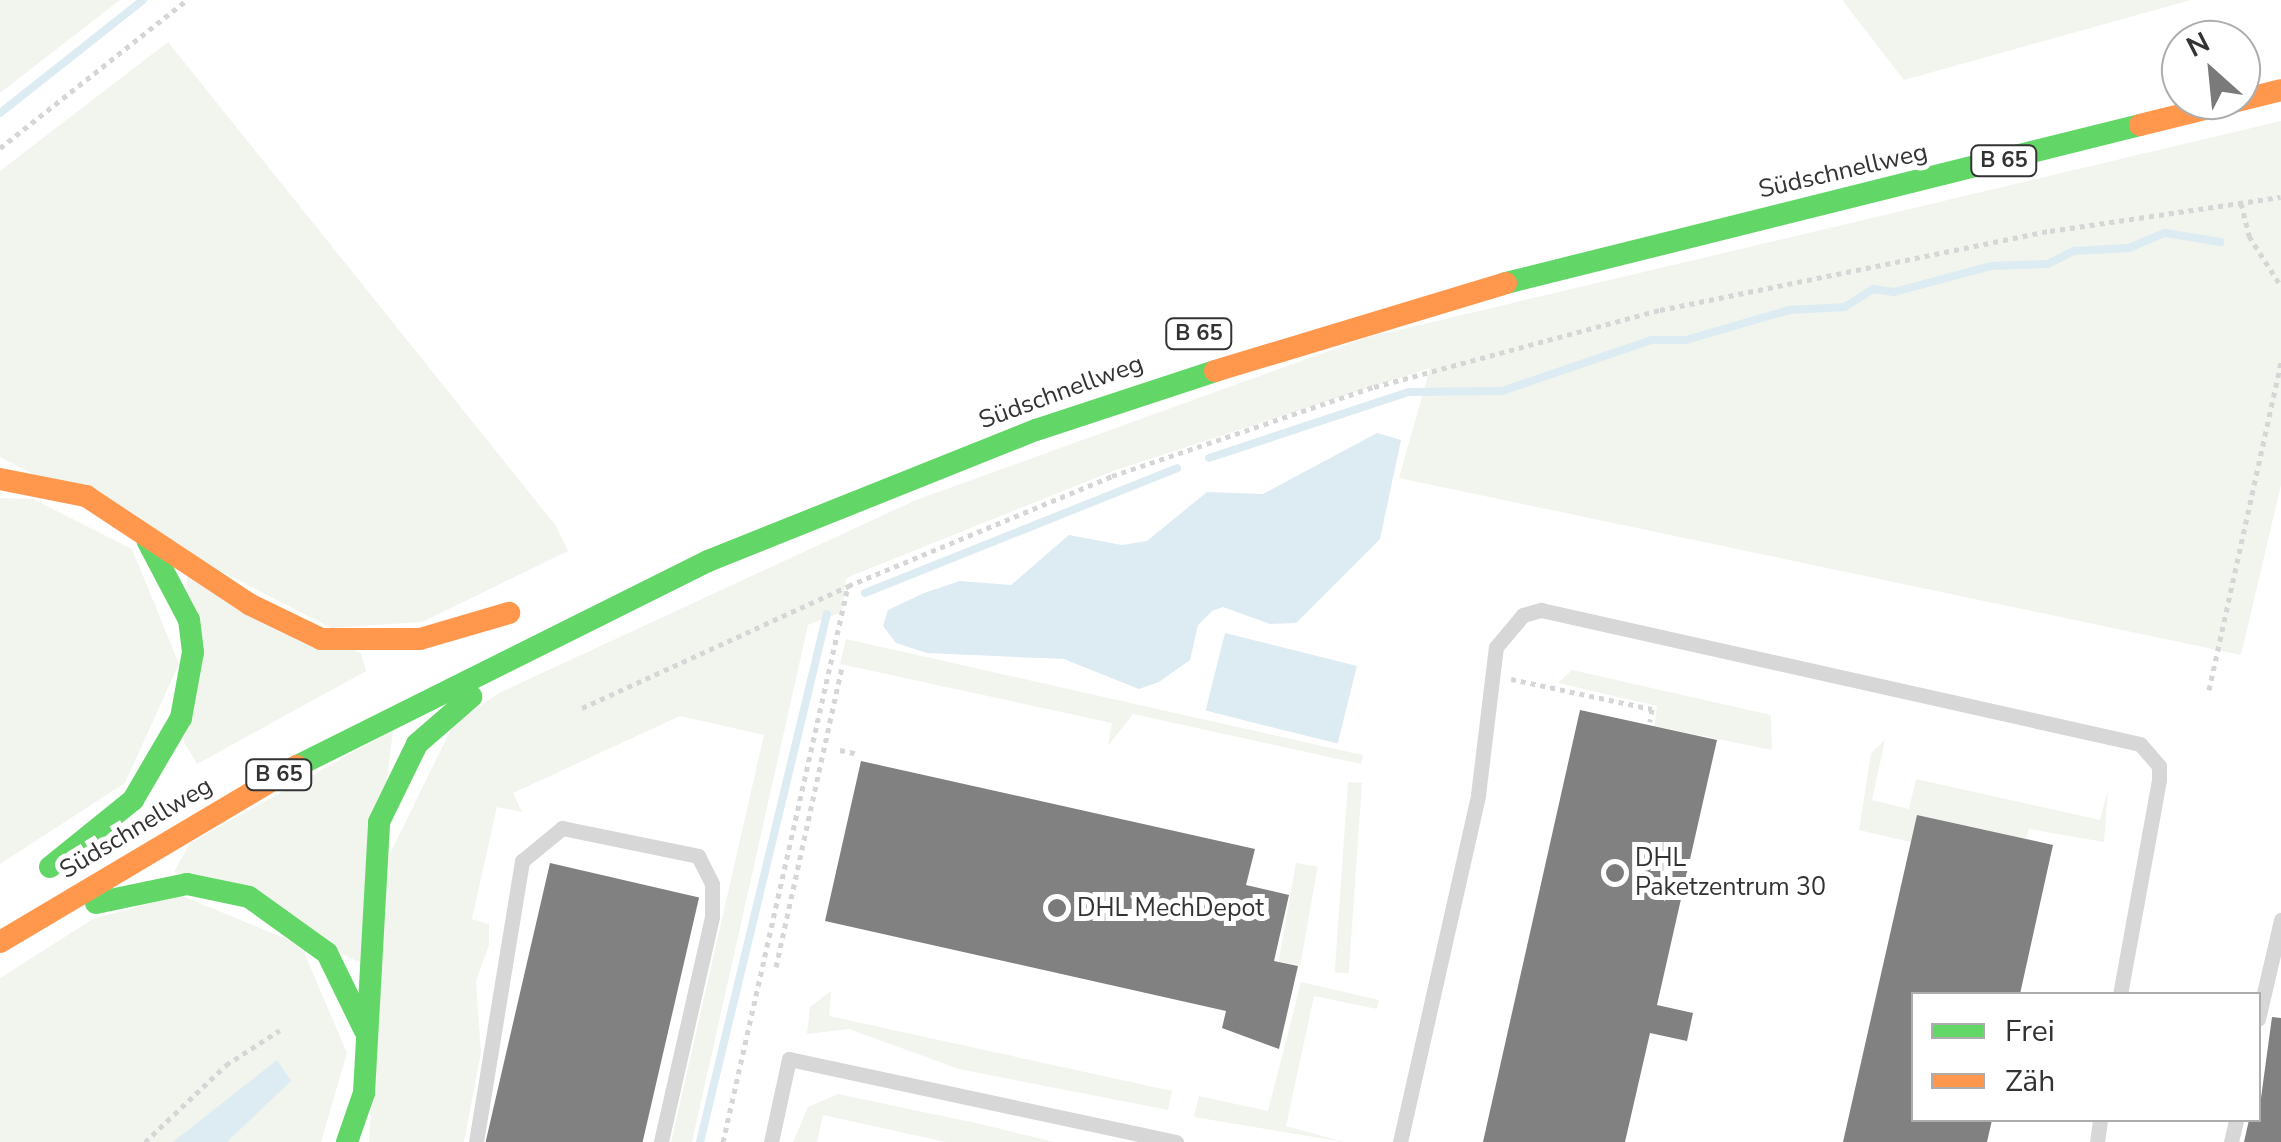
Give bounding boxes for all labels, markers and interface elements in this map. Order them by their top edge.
north arrow [2161,20,2261,120]
text: N [2180,23,2216,67]
street label: Südschnellweg [1756,137,1930,205]
road number: B 65 [1969,144,2039,178]
road number: B 65 [1164,317,1234,351]
street label: Südschnellweg [975,348,1147,436]
road number: B 65 [244,758,314,792]
street label: Südschnellweg [54,771,218,885]
place label: DHL Paketzentrum 30 [1635,844,1826,903]
marker: DHL Paketzentrum 30 [1604,862,1626,884]
place label: DHL MechDepot [1077,893,1264,923]
marker: DHL MechDepot [1046,897,1068,919]
legend [1911,992,2261,1122]
text: Frei [2005,1011,2055,1052]
text: Zäh [2005,1061,2055,1102]

